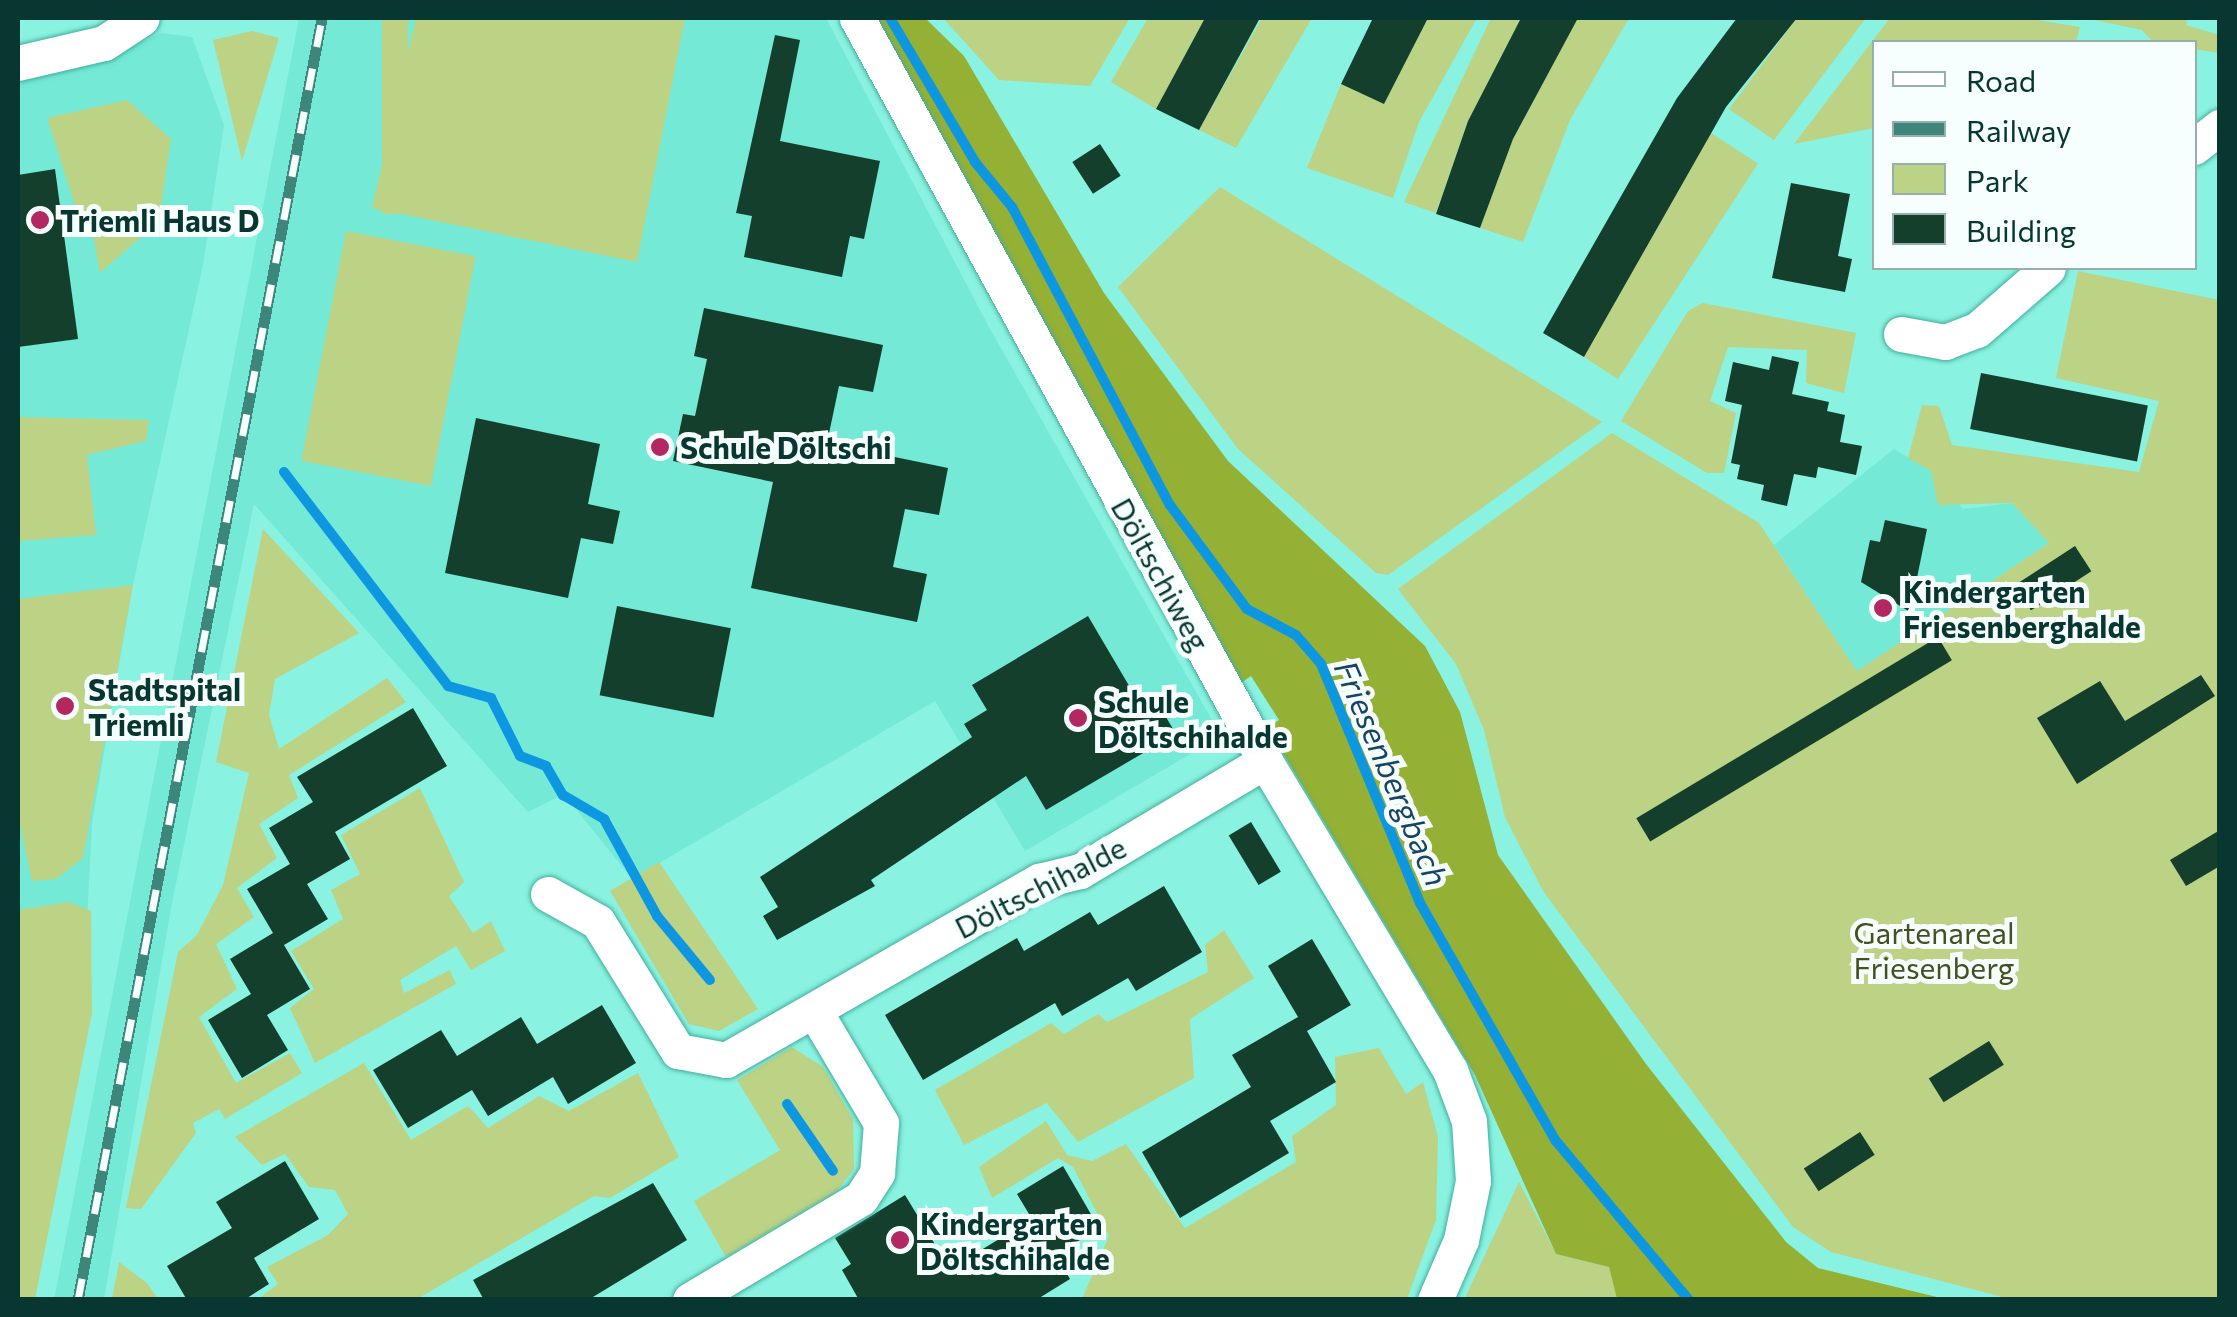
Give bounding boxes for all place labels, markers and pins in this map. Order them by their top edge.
place label: Triemli Haus D [60,202,260,238]
marker: Triemli Haus D [29,209,51,231]
place label: Schule Döltschi [680,429,892,465]
marker: Schule Döltschi [649,436,671,458]
place label: Kindergarten Friesenberghalde [1903,573,2141,644]
marker: Kindergarten Friesenberghalde [1872,597,1894,619]
place label: Stadtspital Triemli [88,671,241,742]
place label: Schule Döltschihalde [1098,683,1288,754]
marker: Stadtspital Triemli [52,693,78,719]
marker: Schule Döltschihalde [1067,707,1089,729]
place label: Kindergarten Döltschihalde [920,1205,1110,1276]
marker: Kindergarten Döltschihalde [889,1229,911,1251]

